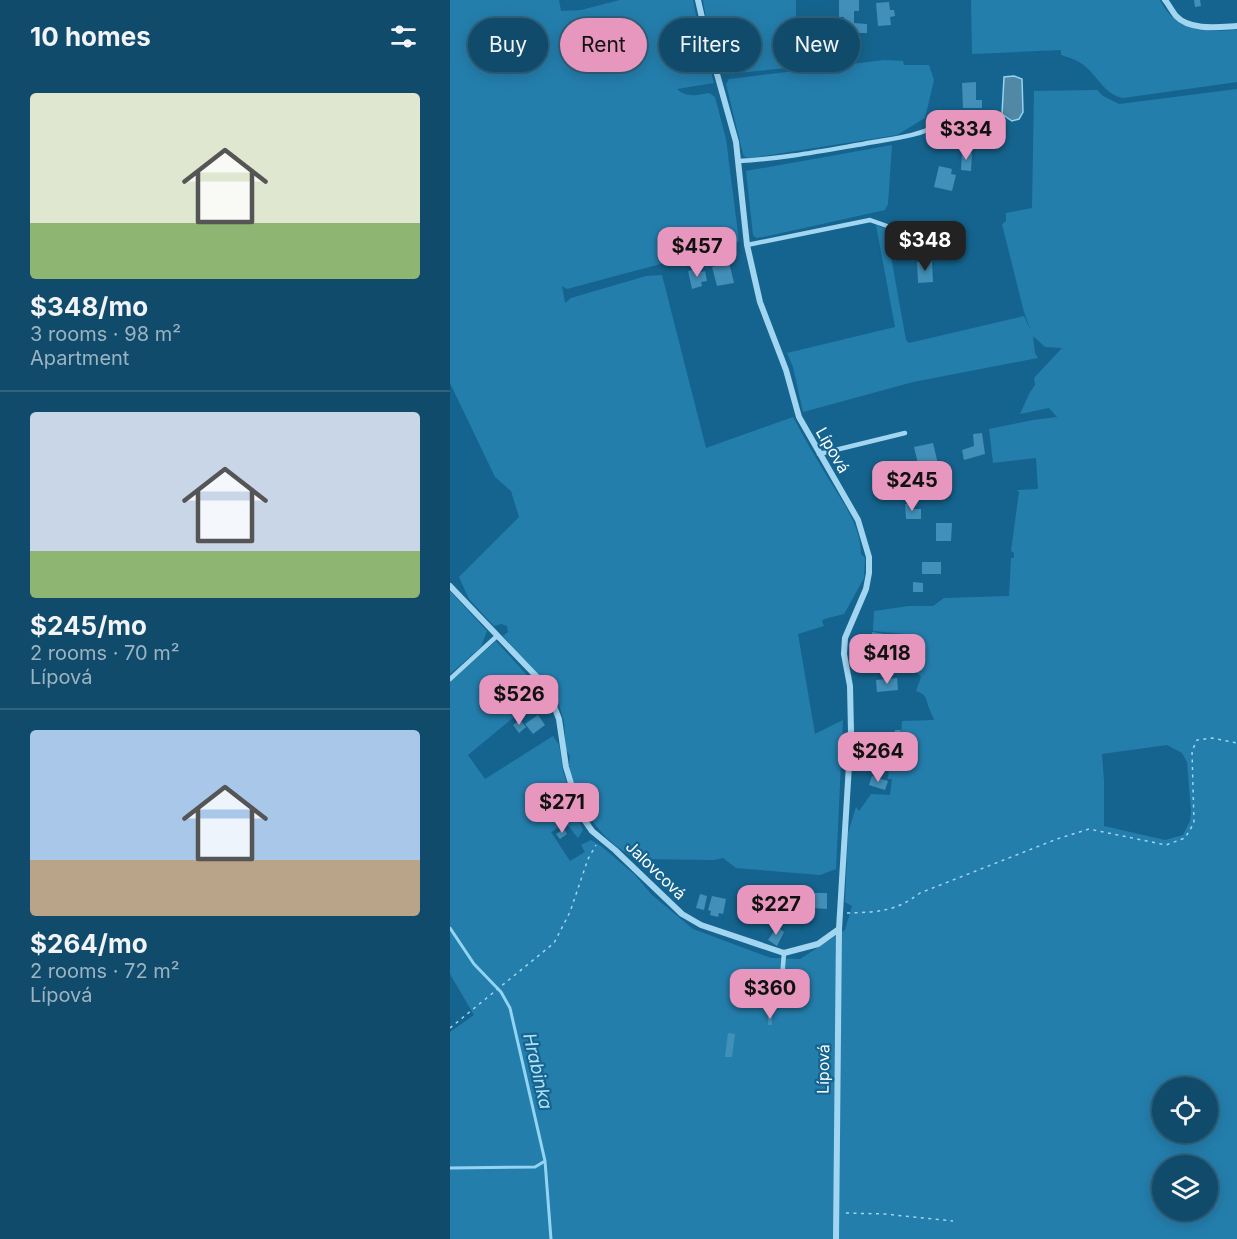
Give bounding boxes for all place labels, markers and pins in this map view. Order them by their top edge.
pin: $334 [930,110,1002,161]
pin: $348 [889,221,961,272]
pin: $457 [661,227,733,278]
pin: $245 [876,461,948,512]
pin: $418 [851,634,923,685]
pin: $526 [483,675,555,726]
pin: $264 [842,732,914,783]
pin: $271 [526,783,598,834]
pin: $227 [740,885,812,936]
pin: $360 [734,969,806,1020]

